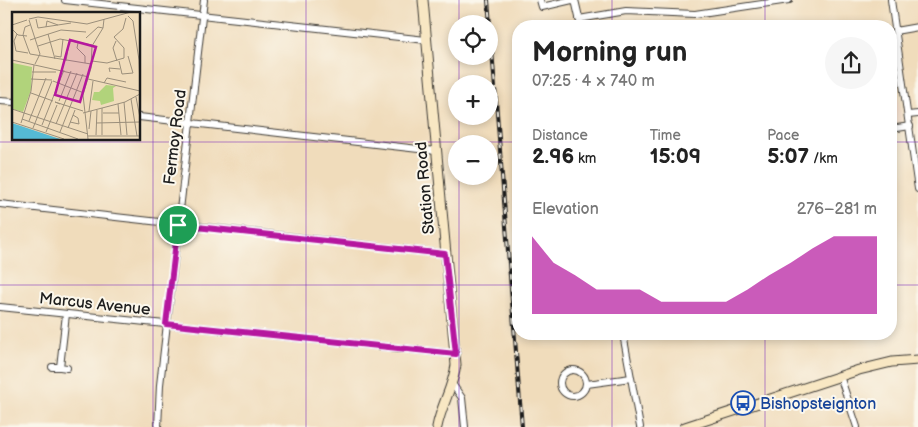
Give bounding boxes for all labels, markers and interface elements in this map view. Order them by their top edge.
inset map [12,12,140,140]
map controls [448,15,498,185]
button: locate [448,15,498,65]
text: Morning run [532,36,687,69]
button: share [825,37,877,89]
text: 07:25 · 4 × 740 m [532,72,655,91]
button: + [448,75,498,125]
street label: Fermoy Road [160,89,191,186]
text: Distance [532,127,588,144]
text: Time [650,127,681,144]
text: Pace [767,127,799,144]
button: − [448,135,498,185]
street label: Station Road [412,141,439,235]
text: 2.96 [532,144,574,169]
text: 15:09 [650,144,701,169]
text: 5:07 [767,144,809,169]
text: km [574,150,596,167]
text: /km [809,150,838,167]
text: Elevation [532,200,599,219]
text: 276–281 m [797,200,877,219]
pin [157,204,199,246]
icon: arrive [164,211,192,239]
street label: Marcus Avenue [38,289,152,320]
bus stop icon: Bishopsteignton [730,390,756,416]
place label: Bishopsteignton [760,395,876,414]

